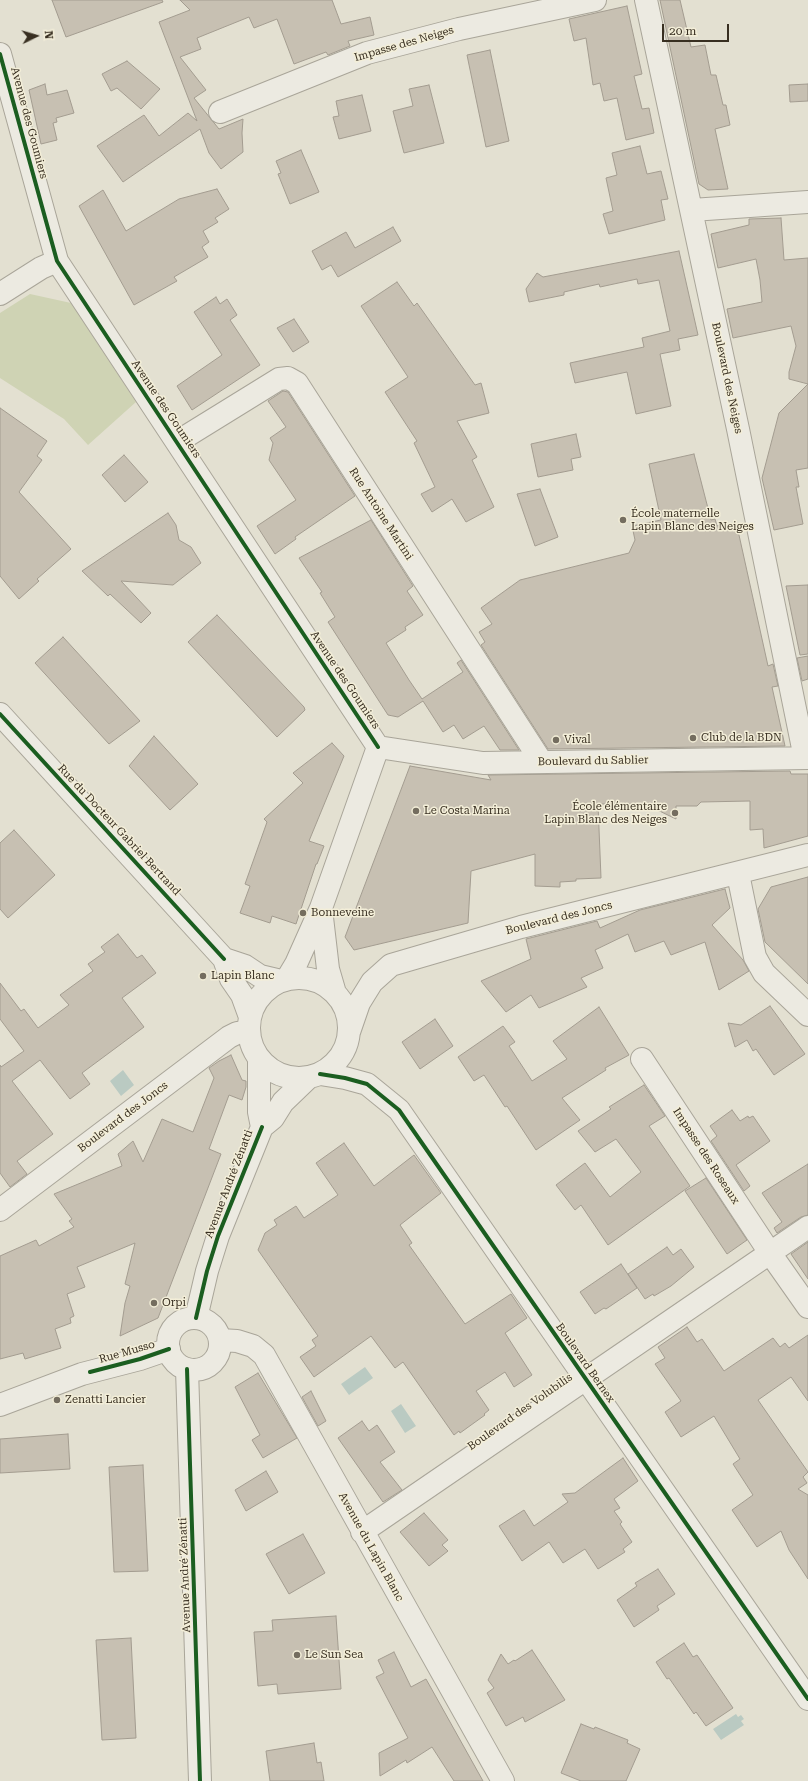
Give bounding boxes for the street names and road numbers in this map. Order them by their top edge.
street label: Impasse des Neiges [353,23,455,65]
street label: Avenue des Goumiers [8,66,50,180]
street label: Boulevard des Neiges [709,321,745,435]
street label: Avenue des Goumiers [128,358,204,460]
street label: Rue Antoine Martini [346,465,416,563]
street label: Avenue des Goumiers [307,629,383,731]
street label: Boulevard du Sablier [537,753,649,769]
street label: Rue du Docteur Gabriel Bertrand [55,762,183,898]
street label: Boulevard des Joncs [504,898,614,938]
street label: Boulevard des Joncs [75,1079,171,1155]
street label: Impasse des Roseaux [670,1105,742,1207]
street label: Avenue André Zénatti [202,1128,256,1240]
street label: Boulevard Bernex [553,1321,617,1405]
street label: Rue Musso [98,1338,156,1366]
street label: Boulevard des Volubilis [465,1371,575,1453]
street label: Avenue du Lapin Blanc [336,1490,406,1604]
street label: Avenue André Zénatti [176,1517,194,1633]

